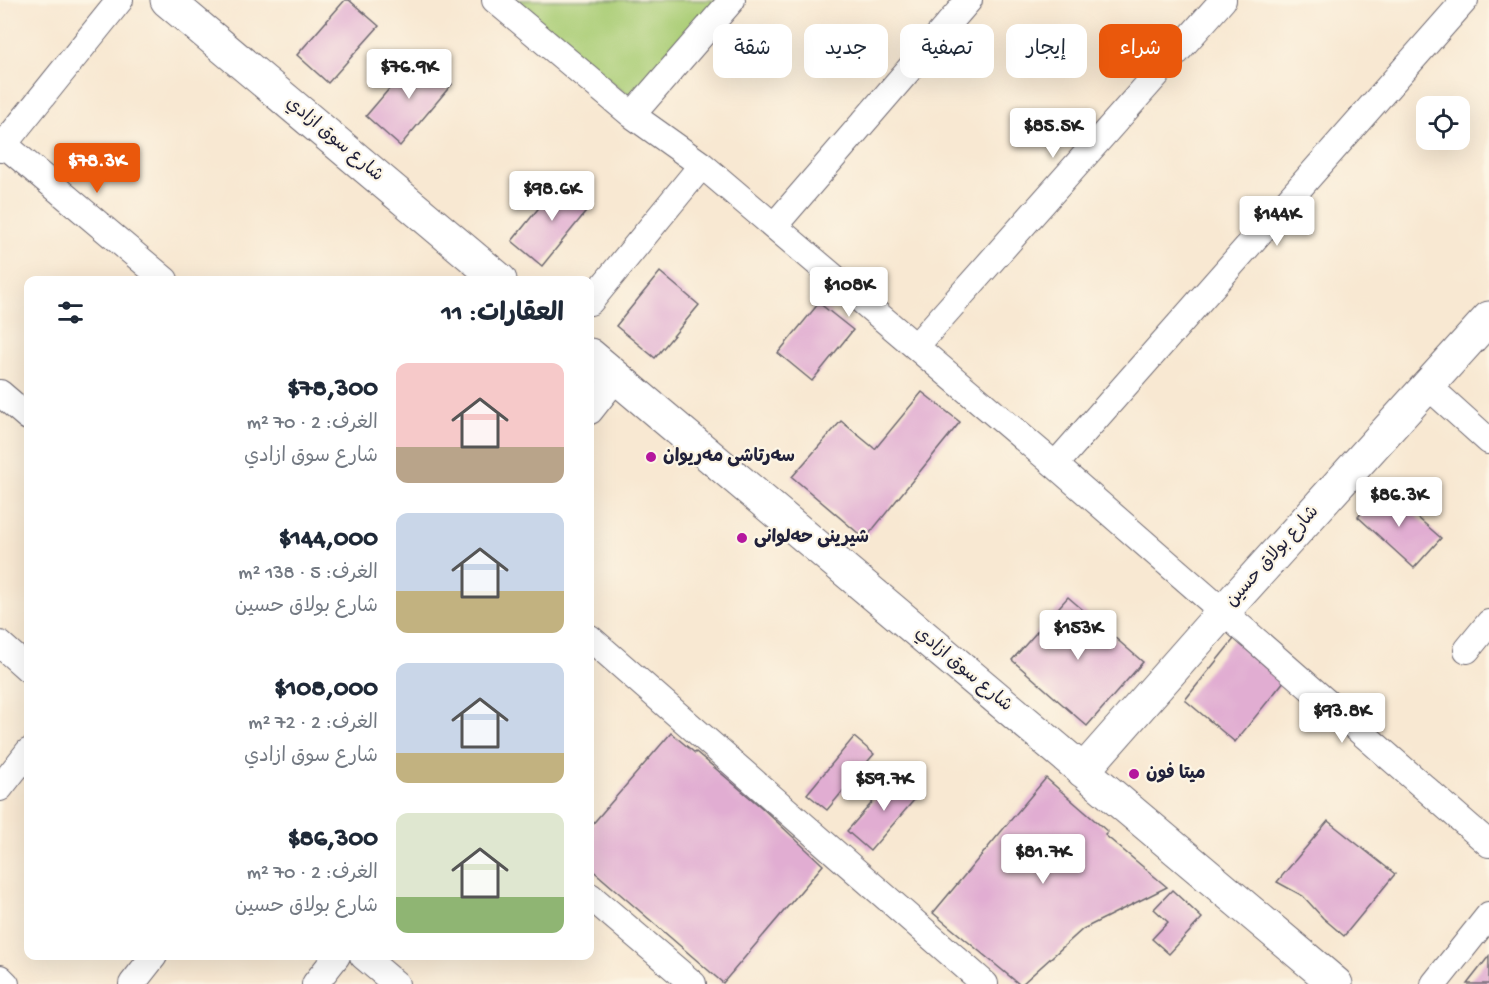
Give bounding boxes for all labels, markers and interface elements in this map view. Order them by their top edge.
chip: شقة [713,24,792,78]
chip: جديد [804,24,888,78]
chip: تصفية [900,24,994,78]
chip: إيجار [1006,24,1087,78]
chip: شراء [1099,24,1182,78]
pin: $76.9K [360,49,458,100]
text: $76.9K [381,57,437,80]
street label: شارع سوق ازادي [281,93,387,187]
map controls [1416,96,1470,150]
button: locate [1416,96,1470,150]
pin: $85.5K [1004,108,1102,159]
text: $85.5K [1024,116,1082,139]
pin: $78.3K [48,143,146,194]
text: $78.3K [68,151,126,174]
pin: $98.6K [503,171,601,222]
text: $98.6K [523,179,581,202]
pin: $144K [1235,196,1319,247]
text: $144K [1253,204,1301,227]
pin: $108K [807,267,891,318]
text: $108K [824,275,874,298]
icon: filters [54,296,87,329]
text: العقارات: 11 [442,300,564,331]
text: $78,300 [287,375,378,406]
icon: home [444,387,516,459]
text: الغرف: 2 · 70 m² [247,413,378,436]
text: شارع سوق ازادي [244,446,378,469]
place label: سەرتاشی مەریوان [663,447,795,468]
marker: سەرتاشی مەریوان [644,450,658,464]
pin: $86.3K [1350,477,1448,528]
text: $86.3K [1370,485,1428,508]
street label: شارع بولاق حسين [1222,502,1324,612]
text: $144,000 [279,525,378,556]
place label: شیرینی حەلوانی [754,528,869,549]
marker: شیرینی حەلوانی [735,531,749,545]
icon: home [444,537,516,609]
text: الغرف: 5 · 138 m² [238,563,378,586]
text: شارع بولاق حسين [235,596,378,619]
pin: $153K [1036,610,1120,661]
text: $153K [1054,618,1102,641]
street label: شارع سوق ازادي [910,623,1016,717]
text: $108,000 [274,675,378,706]
icon: home [444,687,516,759]
pin: $93.8K [1293,693,1391,744]
text: $93.8K [1313,701,1371,724]
text: الغرف: 2 · 72 m² [248,713,378,736]
text: شارع سوق ازادي [244,746,378,769]
pin: $59.7K [835,761,933,812]
place label: ميتا فون [1146,762,1205,785]
marker: ميتا فون [1127,767,1141,781]
text: $59.7K [855,769,913,792]
text: $86,300 [288,825,378,856]
pin: $81.7K [994,834,1092,885]
icon: home [444,837,516,909]
text: $81.7K [1015,842,1071,865]
text: الغرف: 2 · 70 m² [247,863,378,886]
text: شارع بولاق حسين [235,896,378,919]

